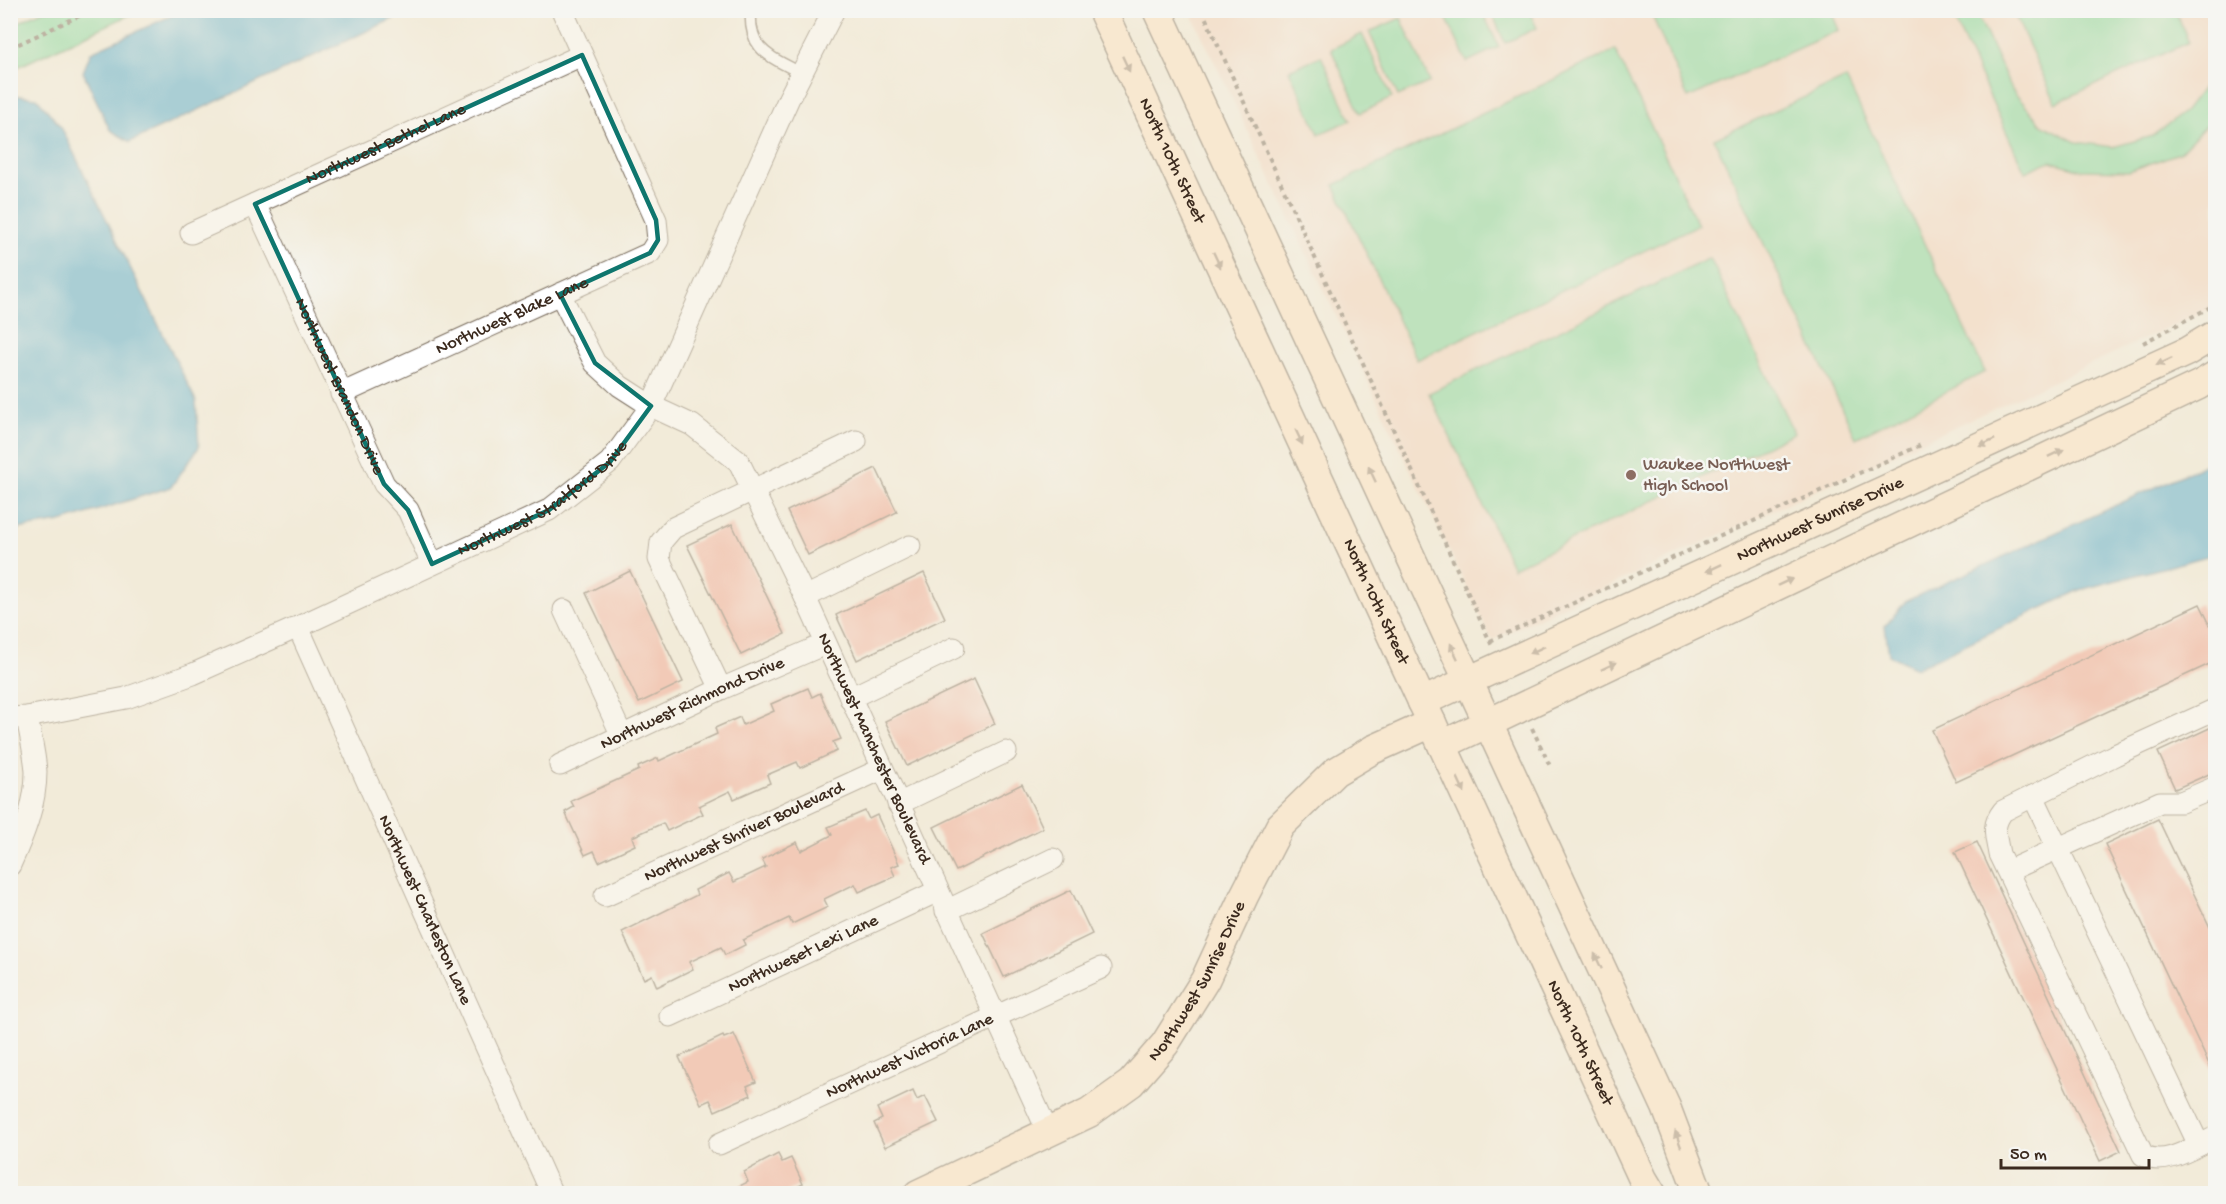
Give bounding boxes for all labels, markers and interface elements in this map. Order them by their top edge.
one-way arrow [1122,55,1131,72]
street label: North 10th Street [1134,95,1210,228]
street label: Northwest Bethel Lane [302,99,470,190]
one-way arrow [1212,251,1222,269]
street label: Northwest Blake Lane [433,272,592,360]
street label: Northwest Brandon Drive [289,295,389,479]
one-way arrow [2156,357,2173,366]
one-way arrow [1294,428,1304,446]
street label: Northwest Stratford Drive [455,436,633,561]
one-way arrow [1977,438,1995,448]
one-way arrow [2047,449,2064,458]
place label: Waukee Northwest High School [1643,455,1791,497]
one-way arrow [1368,465,1377,482]
marker: Waukee Northwest High School [1624,468,1638,482]
street label: Northwest Sunrise Drive [1733,472,1908,567]
street label: North 10th Street [1338,536,1415,669]
one-way arrow [1706,564,1723,573]
one-way arrow [1776,578,1793,587]
street label: Northwest Manchester Boulevard [812,630,936,869]
one-way arrow [1450,642,1459,659]
one-way arrow [1529,645,1546,654]
street label: Northwest Richmond Drive [597,652,788,755]
one-way arrow [1600,662,1617,671]
one-way arrow [1456,776,1465,793]
street label: Northwest Shriver Boulevard [641,777,849,887]
street label: Northwest Charleston Lane [373,812,477,1009]
street label: Northwest Sunrise Drive [1144,897,1251,1066]
street label: Northweset Lexi Lane [725,910,882,998]
one-way arrow [1594,952,1603,969]
street label: North 10th Street [1542,977,1619,1110]
street label: Northwest Victoria Lane [823,1008,997,1104]
one-way arrow [1673,1130,1682,1148]
scale bar [2001,1132,2150,1170]
text: 50 m [2010,1145,2047,1166]

